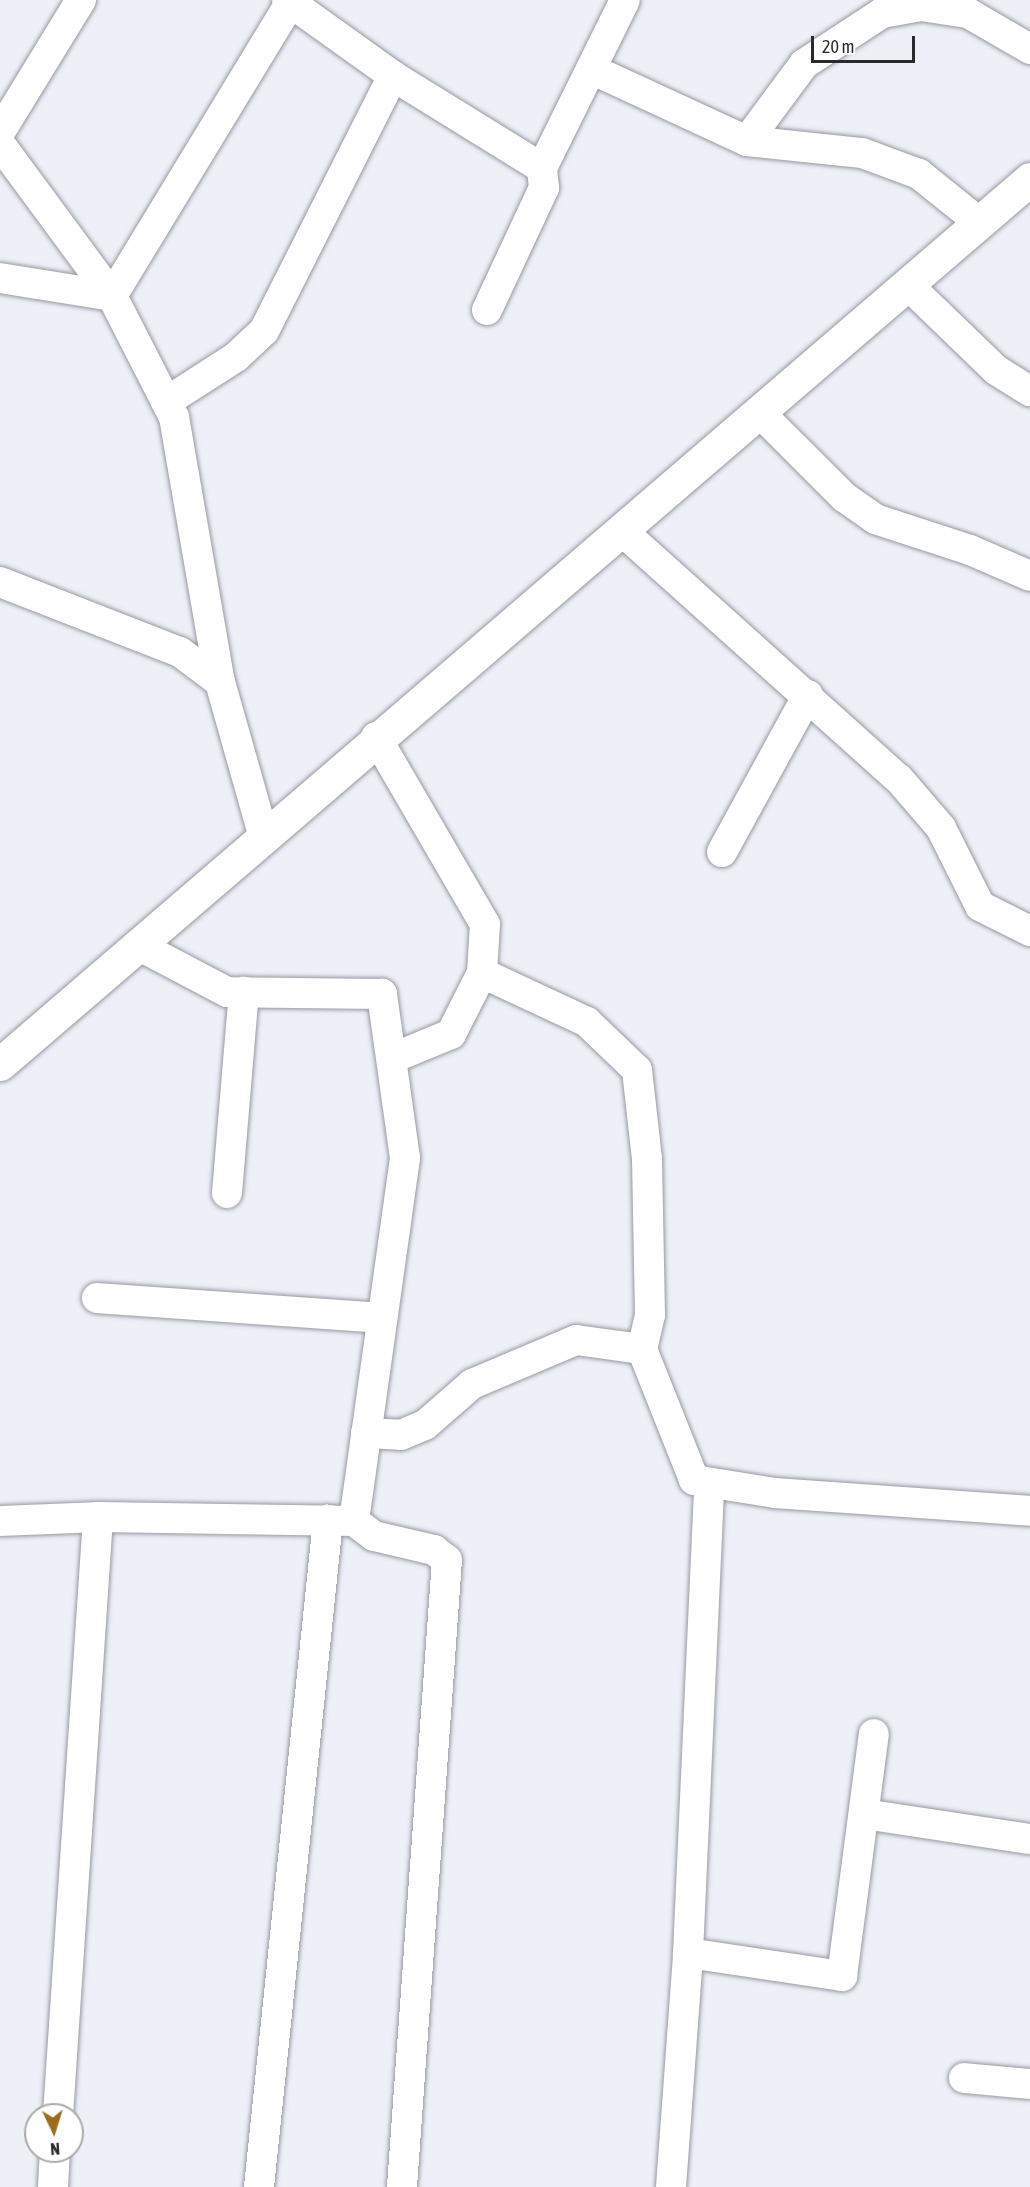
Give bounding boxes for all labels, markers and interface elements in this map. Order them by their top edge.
scale bar [814,24,918,62]
text: 20 m [822,36,854,57]
north arrow [24,2103,84,2163]
text: N [50,2140,60,2158]

